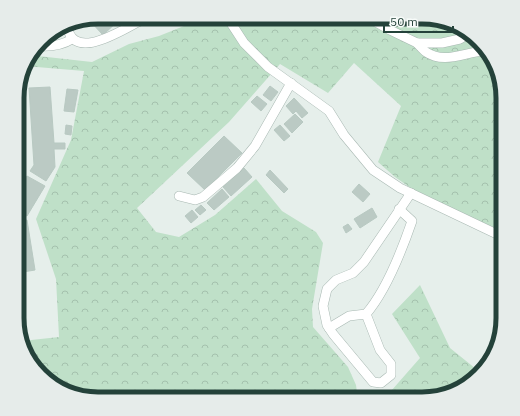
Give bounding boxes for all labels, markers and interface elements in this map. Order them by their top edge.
scale bar [384,8,453,34]
text: 50 m [390,14,418,29]

